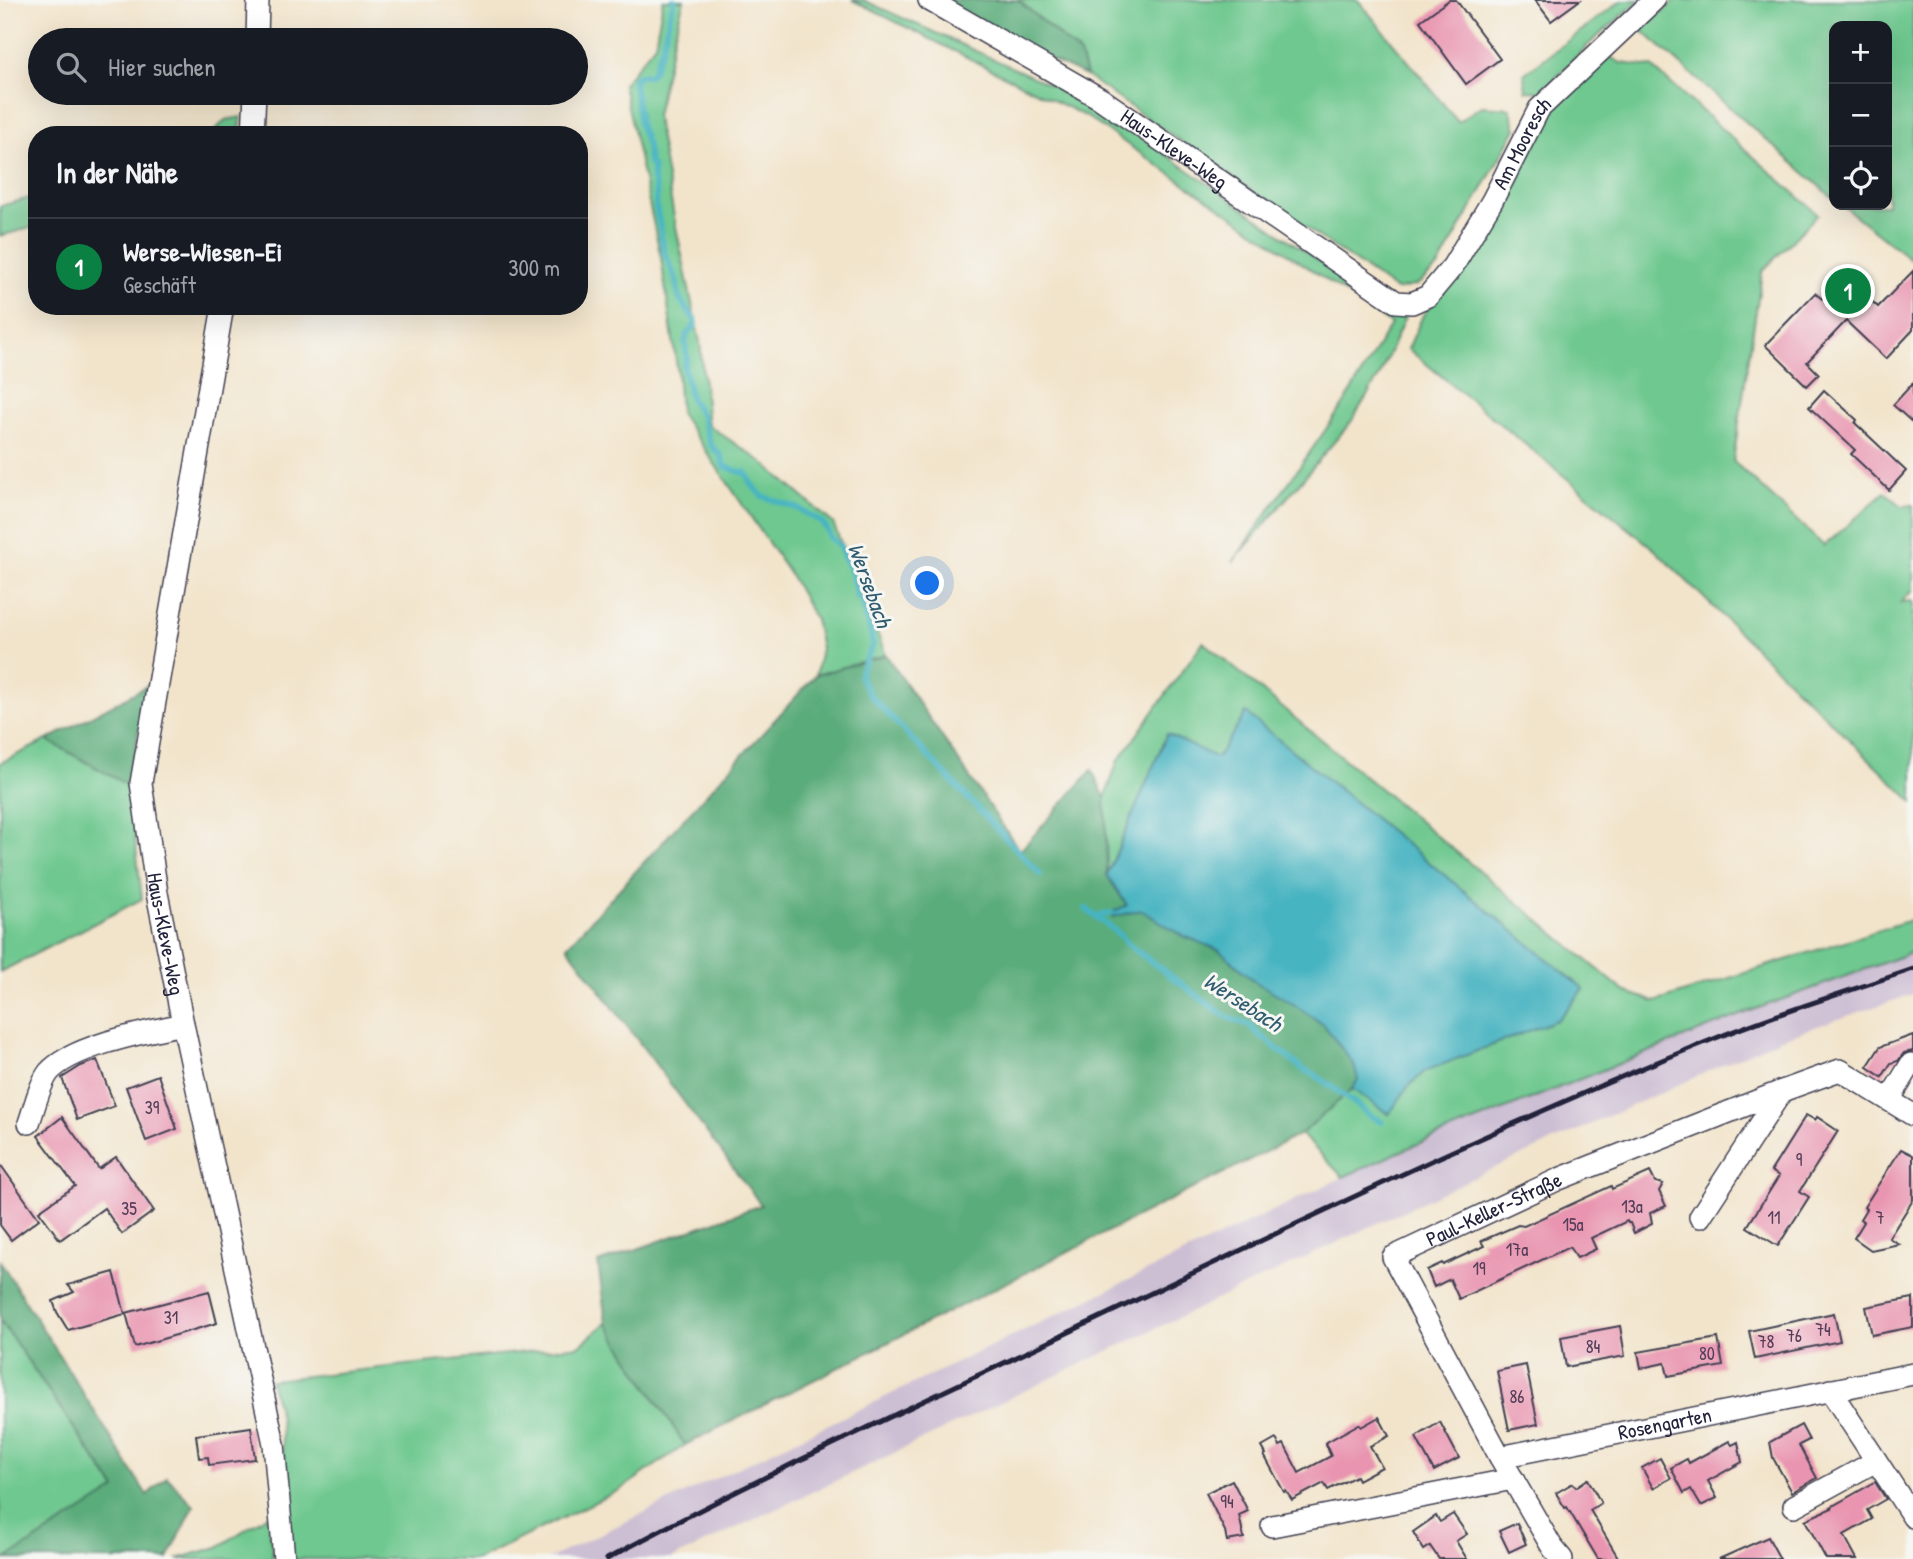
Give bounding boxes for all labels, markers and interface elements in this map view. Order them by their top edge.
map controls [1829,21,1892,210]
button: + [1829,21,1892,84]
search box [28,28,588,105]
icon: search [52,48,90,86]
text: Hier suchen [108,49,216,84]
button: − [1829,84,1892,147]
street label: Am Mooresch [1485,90,1557,194]
street label: Haus-Kleve-Weg [1115,102,1233,196]
button: locate [1829,147,1892,210]
text: In der Nähe [56,152,178,192]
text: Werse-Wiesen-Ei [123,234,282,269]
text: 1 [75,252,83,283]
text: 300 m [508,252,560,283]
pin: 1 [1825,265,1871,317]
text: Geschäft [123,269,196,300]
water label: Wersebach [841,539,900,632]
your location [910,566,944,600]
street label: Haus-Kleve-Weg [140,871,192,998]
water label: Wersebach [1198,965,1289,1039]
house number: 39 [145,1095,160,1120]
house number: 9 [1796,1147,1803,1172]
street label: Paul-Keller-Straße [1421,1165,1566,1253]
house number: 13a [1621,1194,1643,1219]
house number: 35 [121,1196,137,1221]
house number: 11 [1767,1205,1781,1230]
house number: 7 [1876,1205,1885,1230]
house number: 15a [1562,1212,1584,1237]
house number: 17a [1506,1237,1528,1262]
house number: 19 [1472,1256,1486,1281]
house number: 31 [164,1305,178,1330]
house number: 74 [1815,1317,1831,1342]
house number: 76 [1786,1323,1802,1348]
house number: 78 [1758,1329,1775,1354]
house number: 84 [1586,1334,1601,1359]
house number: 80 [1699,1341,1715,1366]
house number: 86 [1510,1384,1524,1409]
street label: Rosengarten [1615,1400,1714,1447]
house number: 94 [1220,1489,1234,1514]

